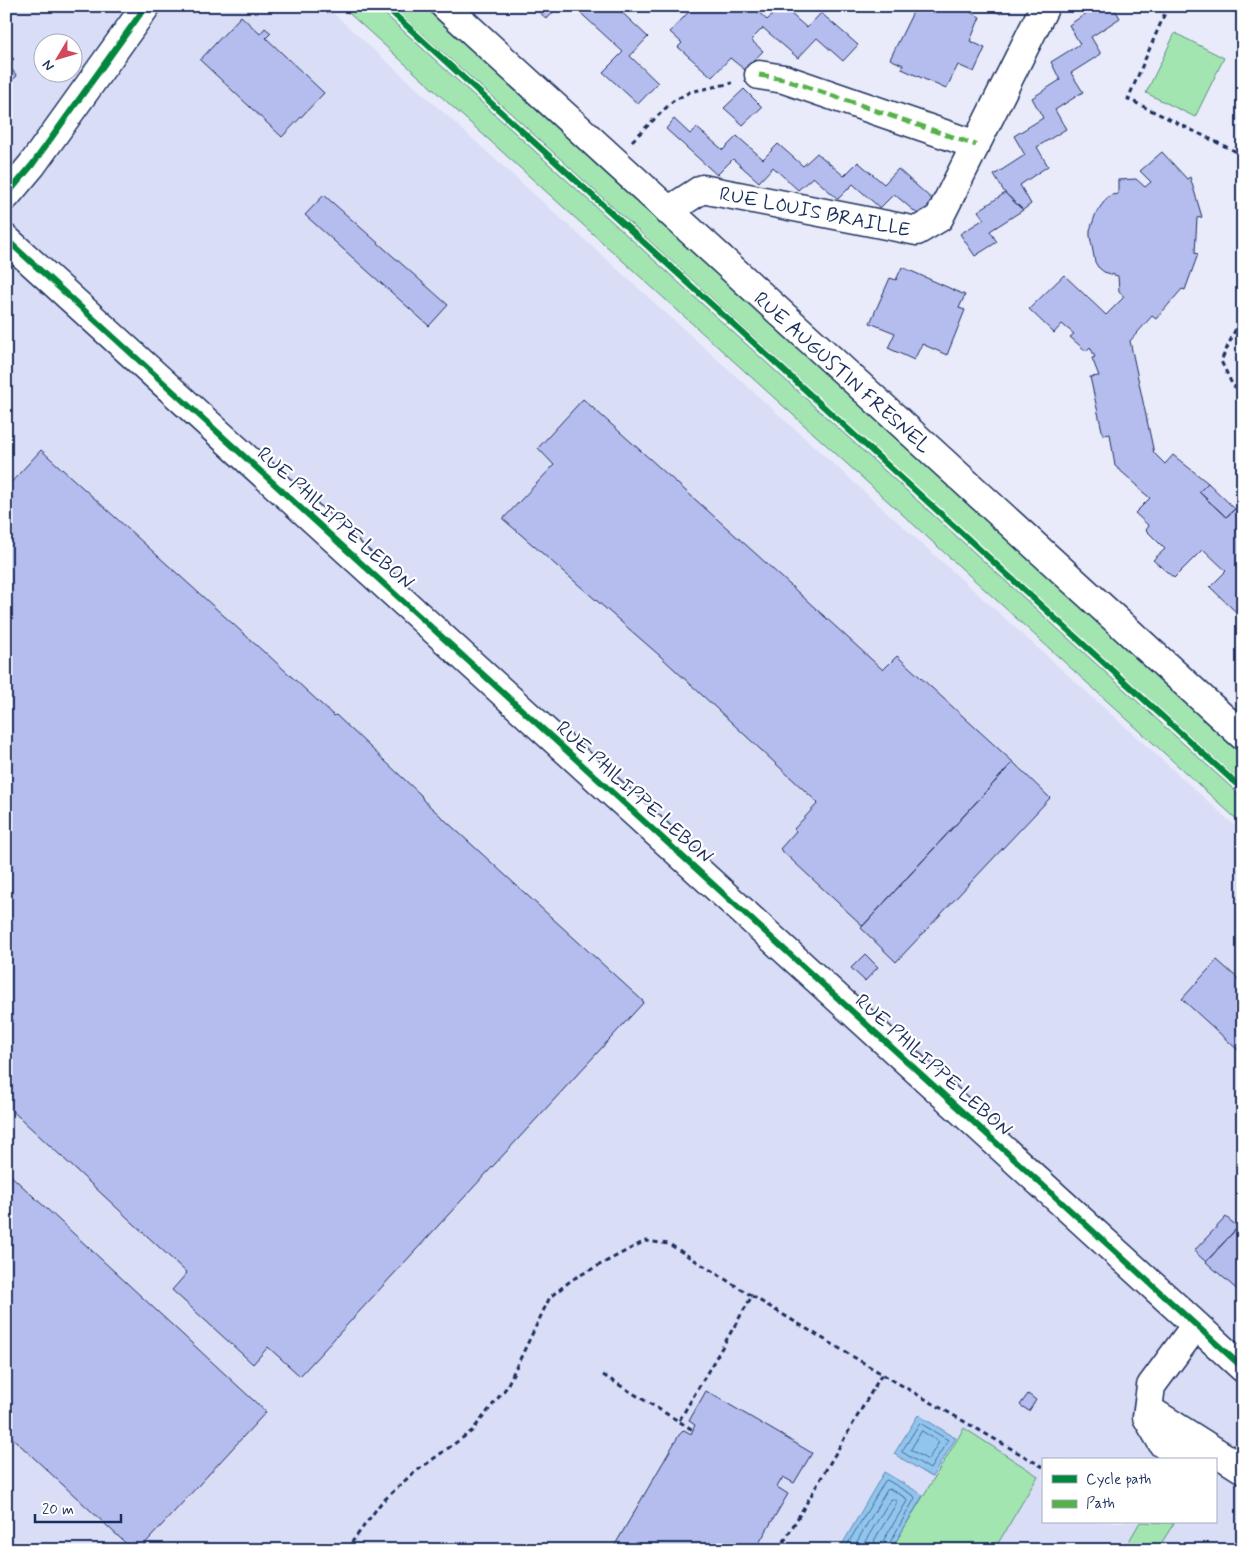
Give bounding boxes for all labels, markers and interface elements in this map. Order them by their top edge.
north arrow [32,32,82,82]
text: N [39,56,59,75]
street label: RUE LOUIS BRAILLE [717,181,912,244]
street label: RUE AUGUSTIN FRESNEL [747,286,937,460]
street label: RUE PHILIPPE LEBON [251,441,419,597]
street label: RUE PHILIPPE LEBON [550,715,718,871]
street label: RUE PHILIPPE LEBON [849,988,1017,1144]
legend [1042,1458,1216,1524]
text: Cycle path [1086,1470,1151,1490]
scale bar [35,1491,121,1523]
text: Path [1086,1494,1115,1514]
text: 20 m [42,1500,74,1520]

